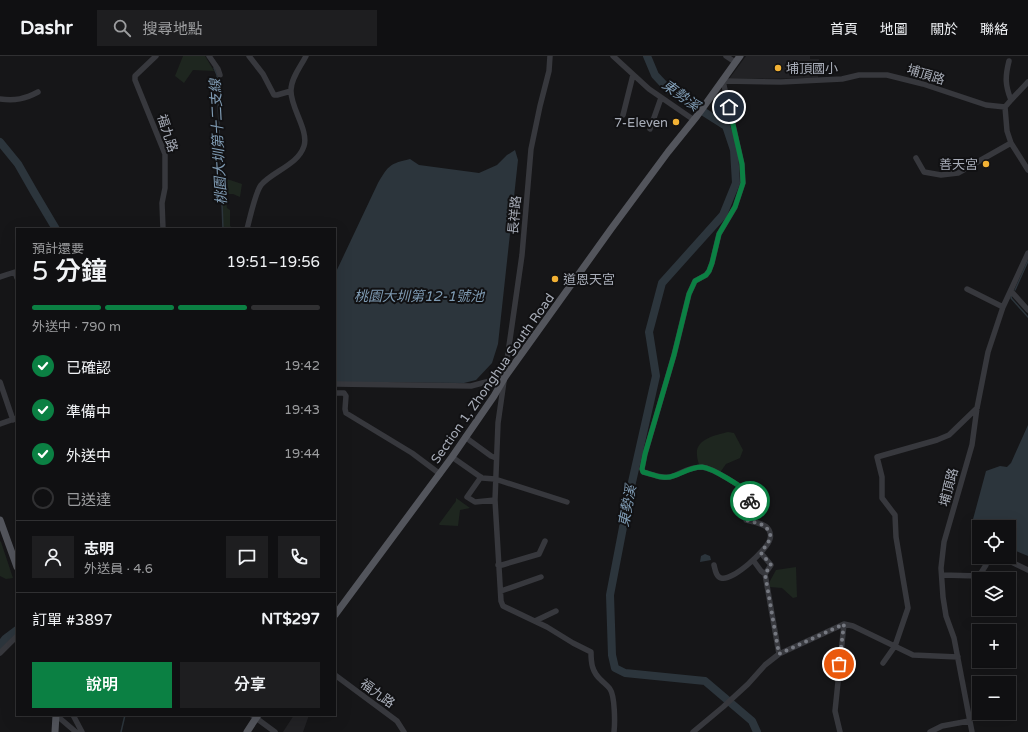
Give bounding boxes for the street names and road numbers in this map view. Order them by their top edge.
street label: 埔頂路 [905,62,947,88]
street label: 福九路 [153,112,181,154]
street label: 長祥路 [505,195,525,235]
street label: Section 1, Zhonghua South Road [428,290,558,467]
street label: 埔頂路 [936,466,962,508]
street label: 福九路 [357,676,398,712]

